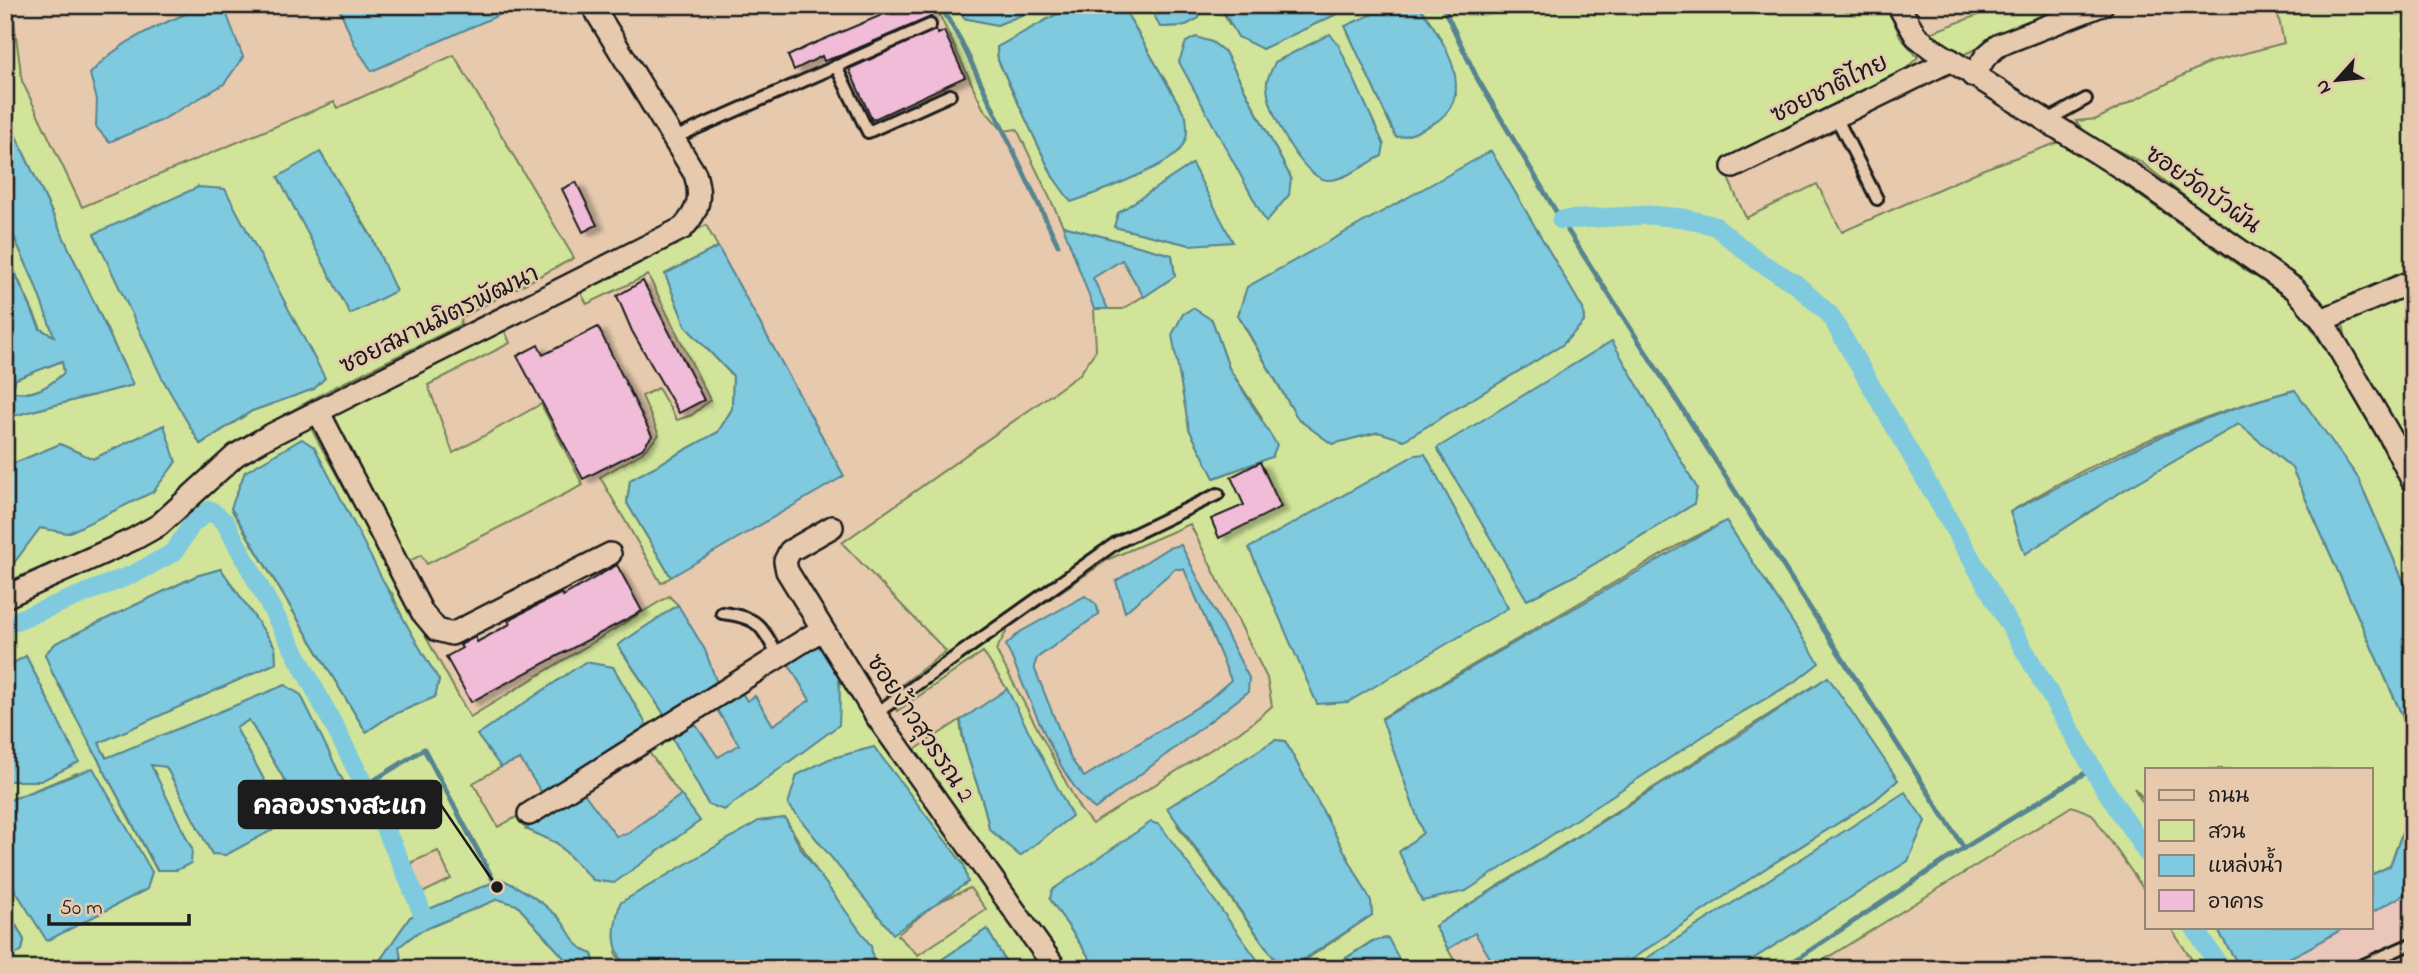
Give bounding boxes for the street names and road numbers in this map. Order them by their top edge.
street label: ซอยชาติไทย [1765,46,1895,134]
street label: ซอยวัดบัวผัน [2137,138,2267,244]
street label: ซอยสมานมิตรพัฒนา [334,258,546,384]
street label: ซอยง้าวสุวรรณ 2 [856,648,982,810]

